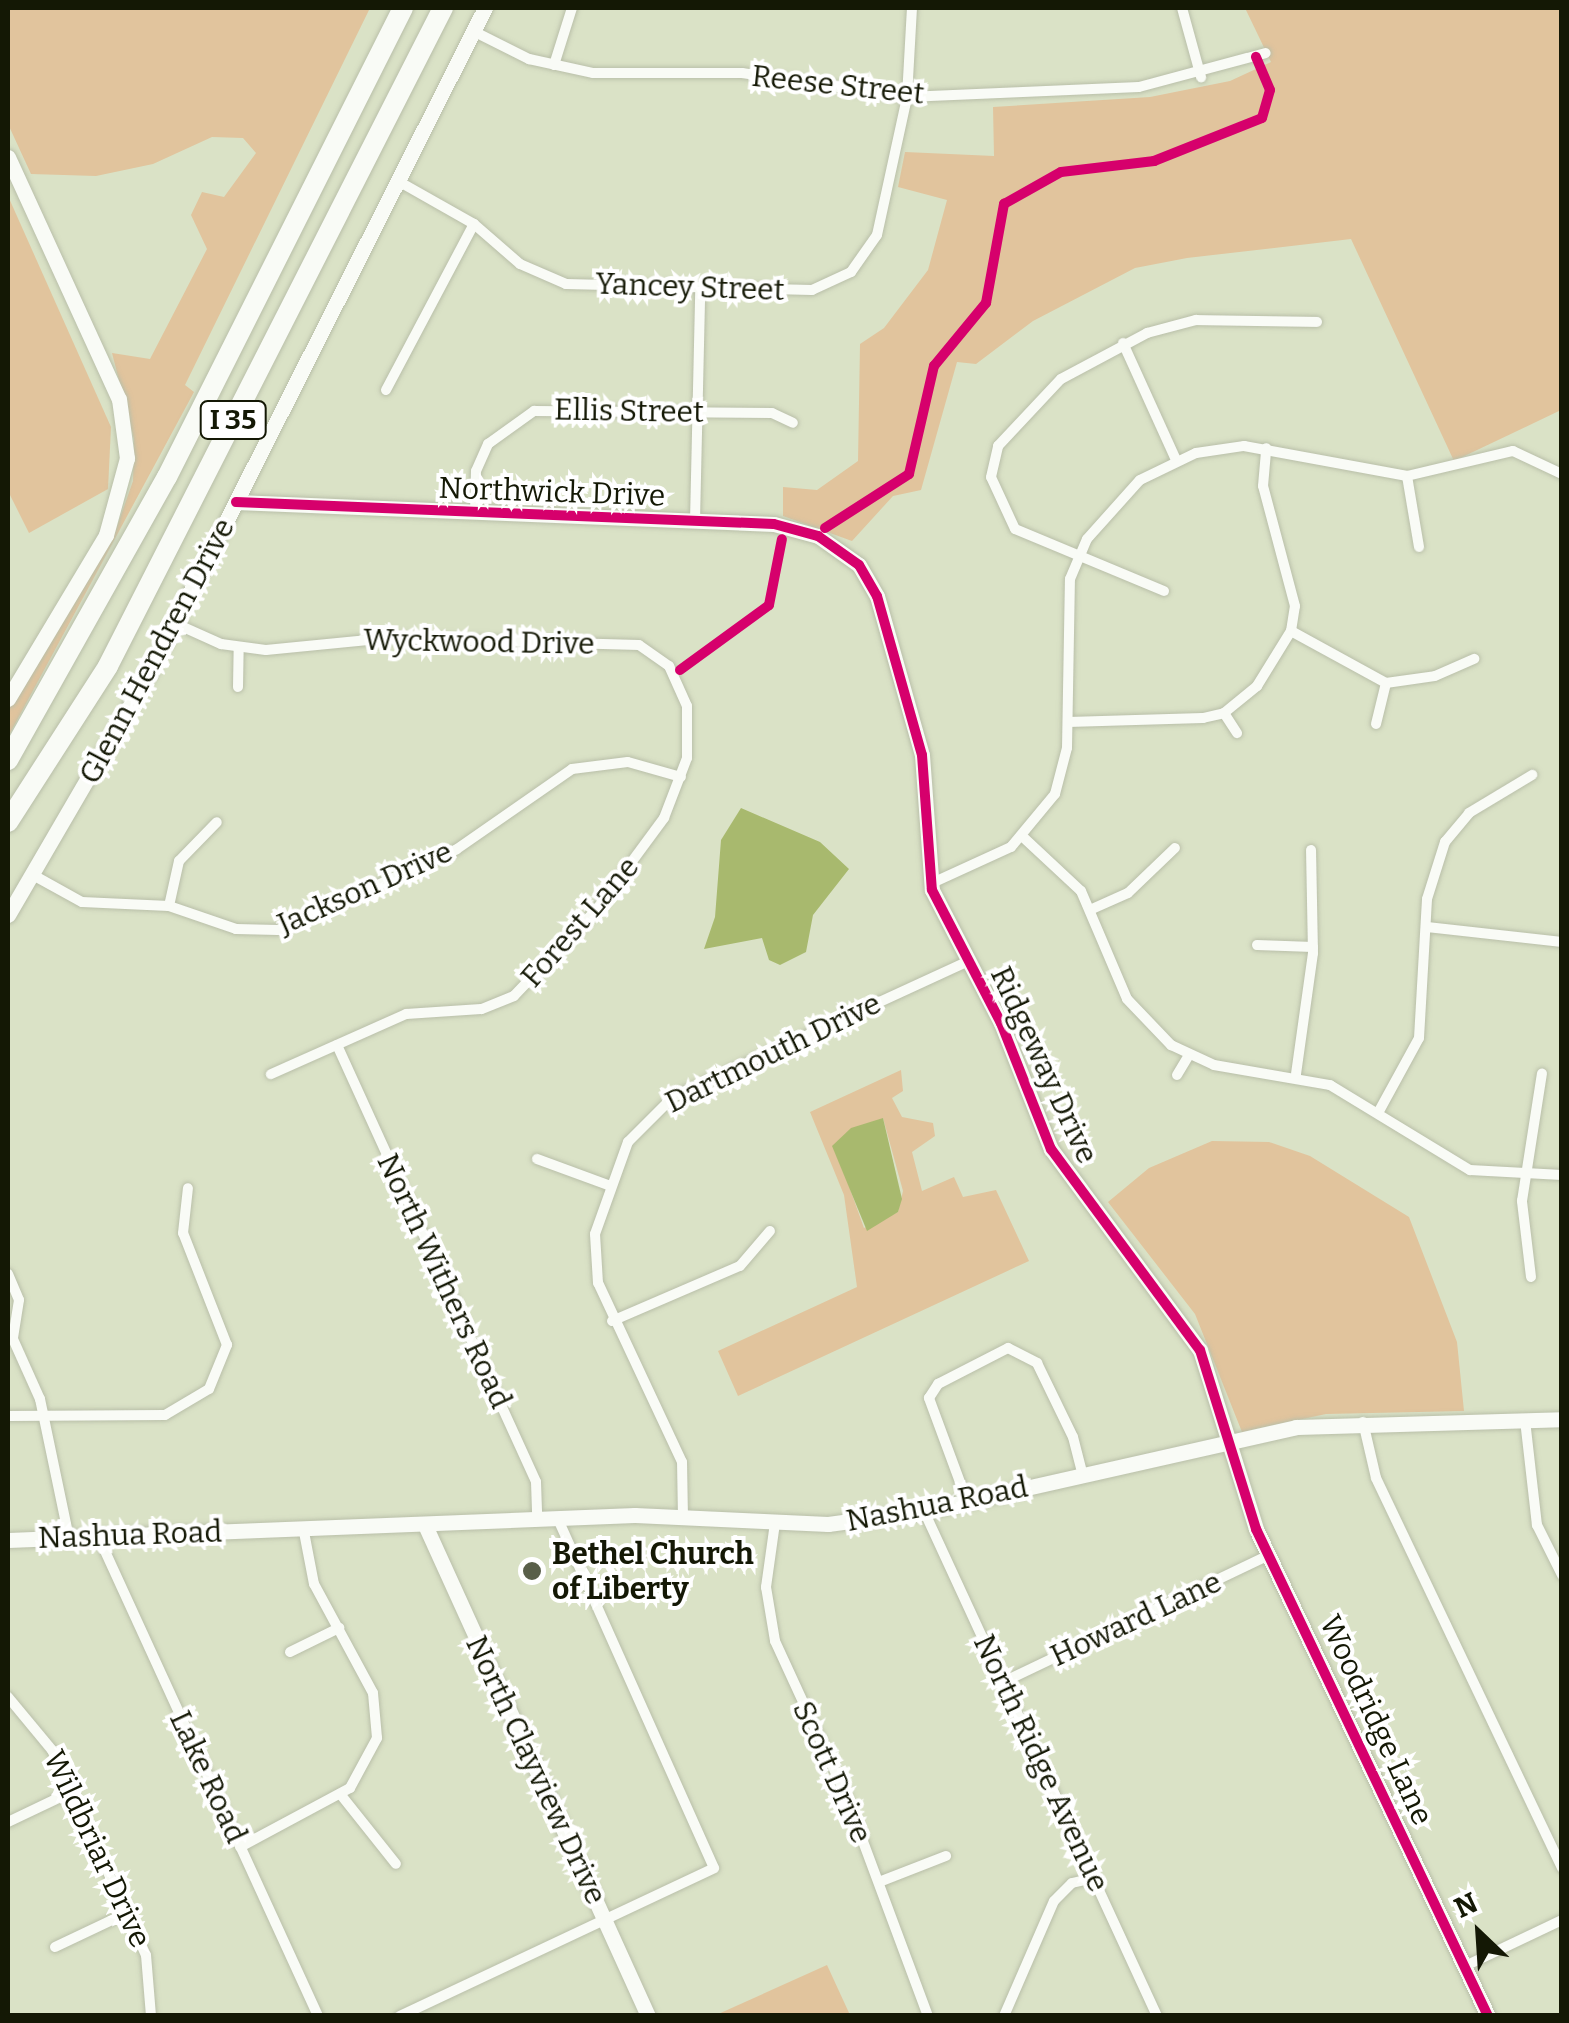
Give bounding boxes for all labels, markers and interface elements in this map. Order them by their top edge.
street label: Reese Street [750,58,926,112]
street label: Yancey Street [595,266,785,308]
street label: Ellis Street [554,392,704,430]
road number: I 35 [198,397,268,443]
street label: Northwick Drive [438,470,666,514]
street label: Glenn Hendren Drive [72,512,242,790]
street label: Wyckwood Drive [363,622,595,662]
street label: Jackson Drive [272,833,458,943]
street label: Forest Lane [514,849,646,995]
street label: Ridgeway Drive [983,961,1105,1169]
street label: Dartmouth Drive [659,985,887,1121]
street label: North Withers Road [369,1148,519,1414]
street label: Nashua Road [843,1469,1031,1539]
street label: Nashua Road [37,1514,223,1556]
place label: Bethel Church of Liberty [552,1536,754,1606]
marker: Bethel Church of Liberty [521,1560,543,1582]
street label: Howard Lane [1045,1564,1227,1674]
street label: Woodridge Lane [1312,1609,1440,1831]
street label: North Ridge Avenue [966,1629,1116,1897]
street label: North Clayview Drive [458,1630,614,1910]
street label: Scott Drive [785,1696,879,1848]
street label: Lake Road [162,1705,254,1849]
street label: Wildbriar Drive [36,1745,158,1953]
north arrow [1429,1883,1529,1983]
text: N [1449,1886,1483,1925]

